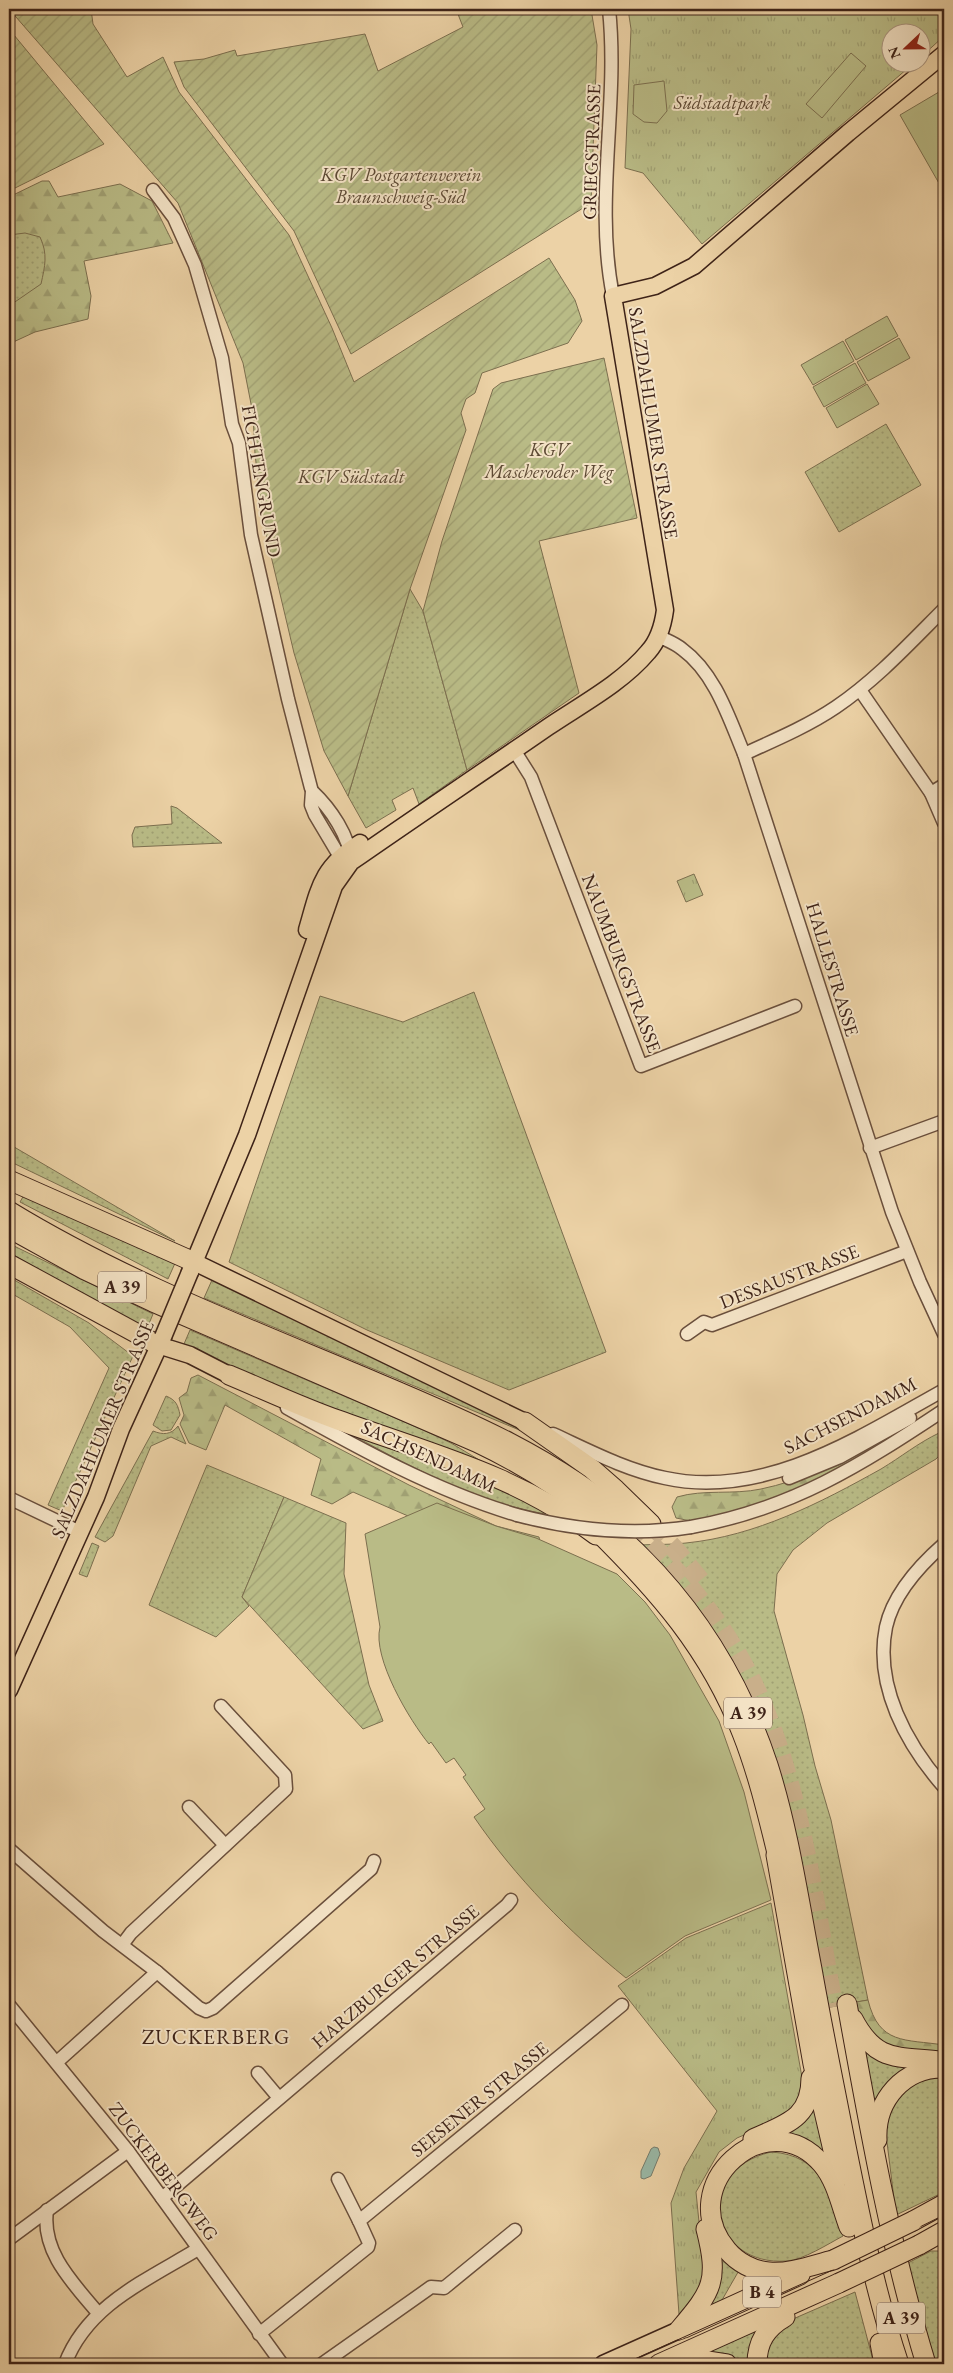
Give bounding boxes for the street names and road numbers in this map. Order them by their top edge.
street label: GRIEGSTRASSE [577,83,606,220]
street label: SALZDAHLUMER STRASSE [623,305,684,541]
street label: FICHTENGRUND [236,403,287,559]
street label: NAUMBURGSTRASSE [576,870,667,1056]
street label: HALLESTRASSE [800,899,865,1039]
street label: DESSAUSTRASSE [716,1238,863,1315]
road number: A 39 [98,1272,146,1302]
street label: SALZDAHLUMER STRASSE [45,1316,160,1542]
street label: SACHSENDAMM [779,1371,921,1460]
street label: SACHSENDAMM [357,1414,500,1499]
road number: A 39 [724,1698,772,1729]
street label: HARZBURGER STRASSE [306,1899,485,2054]
street label: SEESENER STRASSE [405,2036,554,2163]
street label: ZUCKERBERGWEG [103,2097,224,2246]
road number: B 4 [743,2276,781,2308]
road number: A 39 [877,2302,925,2334]

